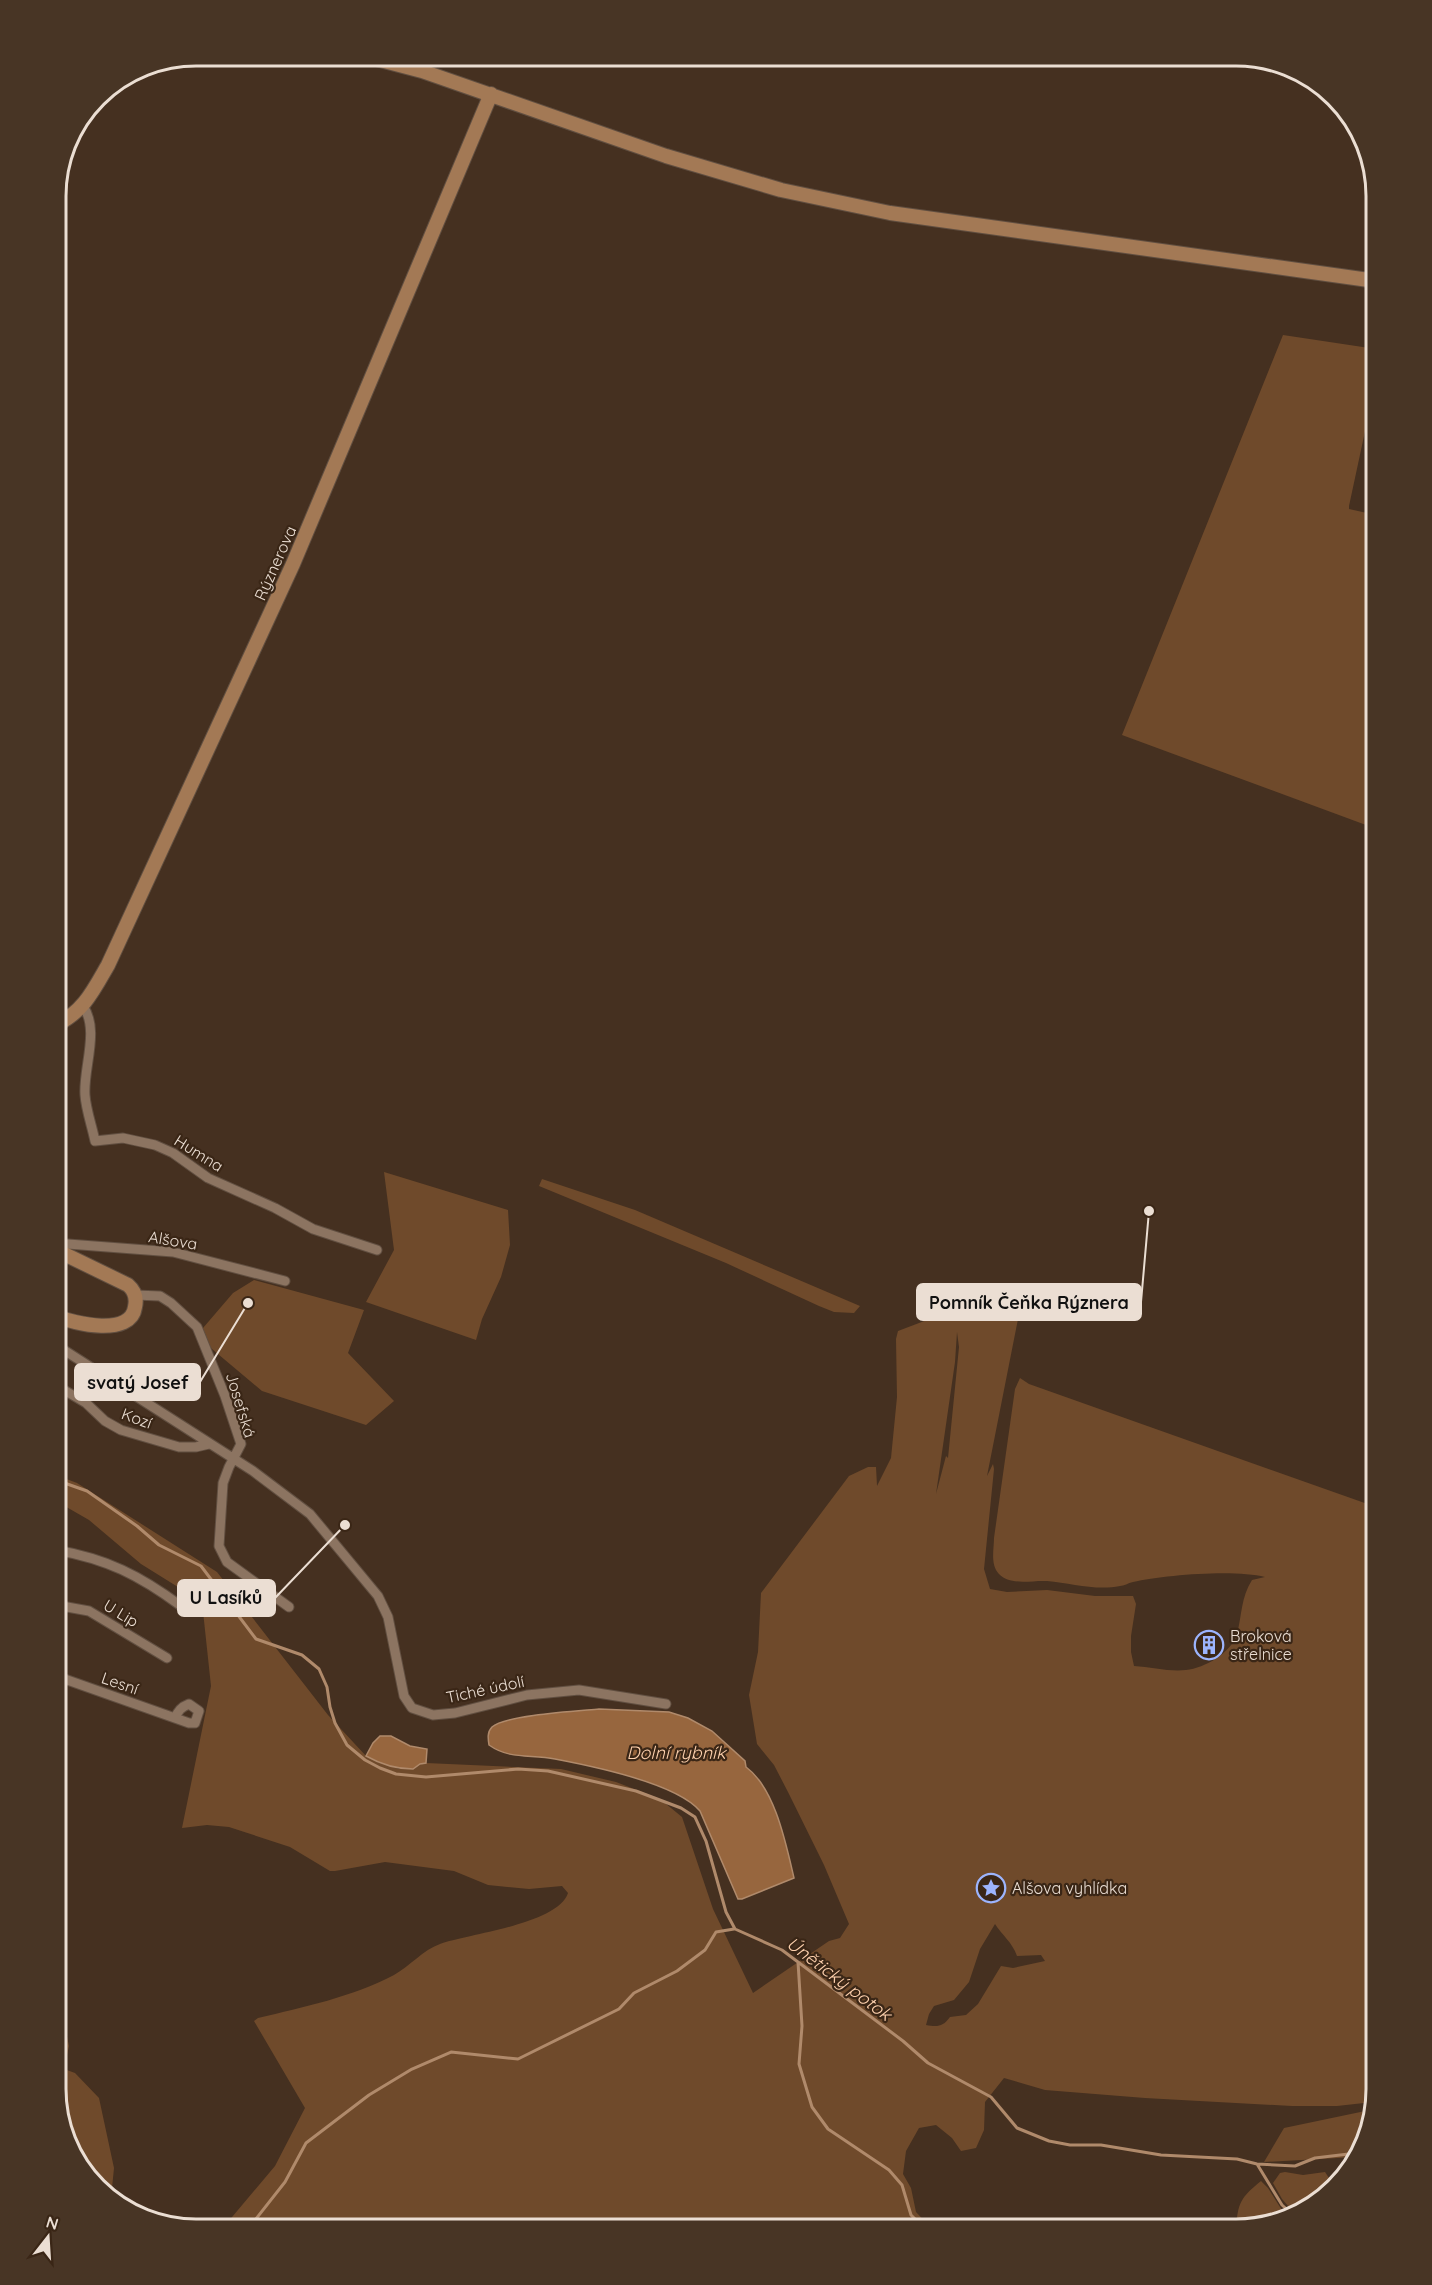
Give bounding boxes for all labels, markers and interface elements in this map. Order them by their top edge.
street label: Rýznerova [250,523,300,603]
street label: Humna [171,1130,227,1176]
street label: Alšova [147,1226,199,1254]
callout: Pomník Čeňka Rýznera [917,1284,1141,1320]
text: Pomník Čeňka Rýznera [929,1291,1129,1314]
callout: svatý Josef [75,1364,200,1400]
street label: Josefská [222,1370,260,1440]
text: svatý Josef [87,1371,189,1394]
street label: Kozí [119,1403,156,1433]
callout: U Lasíků [178,1580,275,1616]
text: U Lasíků [190,1586,262,1609]
street label: U Lip [100,1595,142,1631]
place label: Broková střelnice [1230,1626,1292,1664]
building icon: Broková střelnice [1193,1629,1225,1661]
street label: Lesní [99,1667,142,1699]
street label: Tiché údolí [444,1671,526,1707]
water label: Dolní rybník [626,1741,727,1764]
place icon: Alšova vyhlídka [975,1872,1007,1904]
place label: Alšova vyhlídka [1012,1878,1127,1898]
water label: Únětický potok [782,1932,898,2026]
north arrow [18,2207,78,2267]
text: N [44,2211,61,2234]

